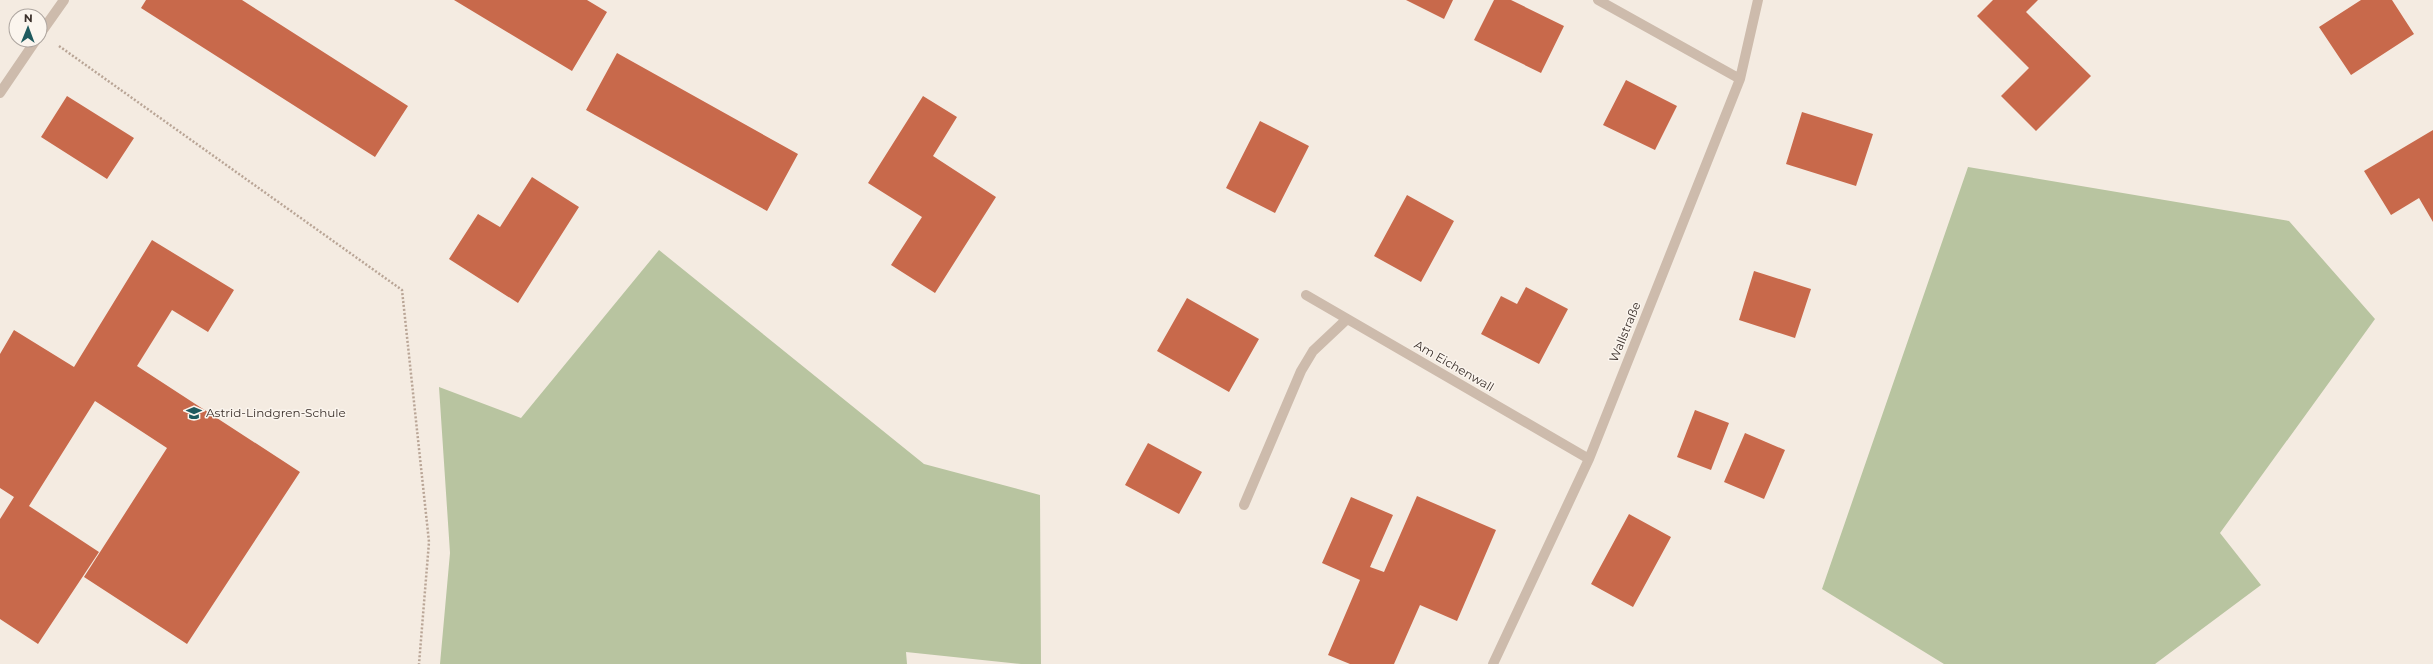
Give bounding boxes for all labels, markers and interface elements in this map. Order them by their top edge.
north arrow [8,8,48,48]
text: N [24,11,33,25]
street label: Wallstraße [1606,300,1643,364]
street label: Am Eichenwall [1412,337,1497,394]
school or university icon: Astrid-Lindgren-Schule [185,404,203,422]
place label: Astrid-Lindgren-Schule [206,405,346,420]

